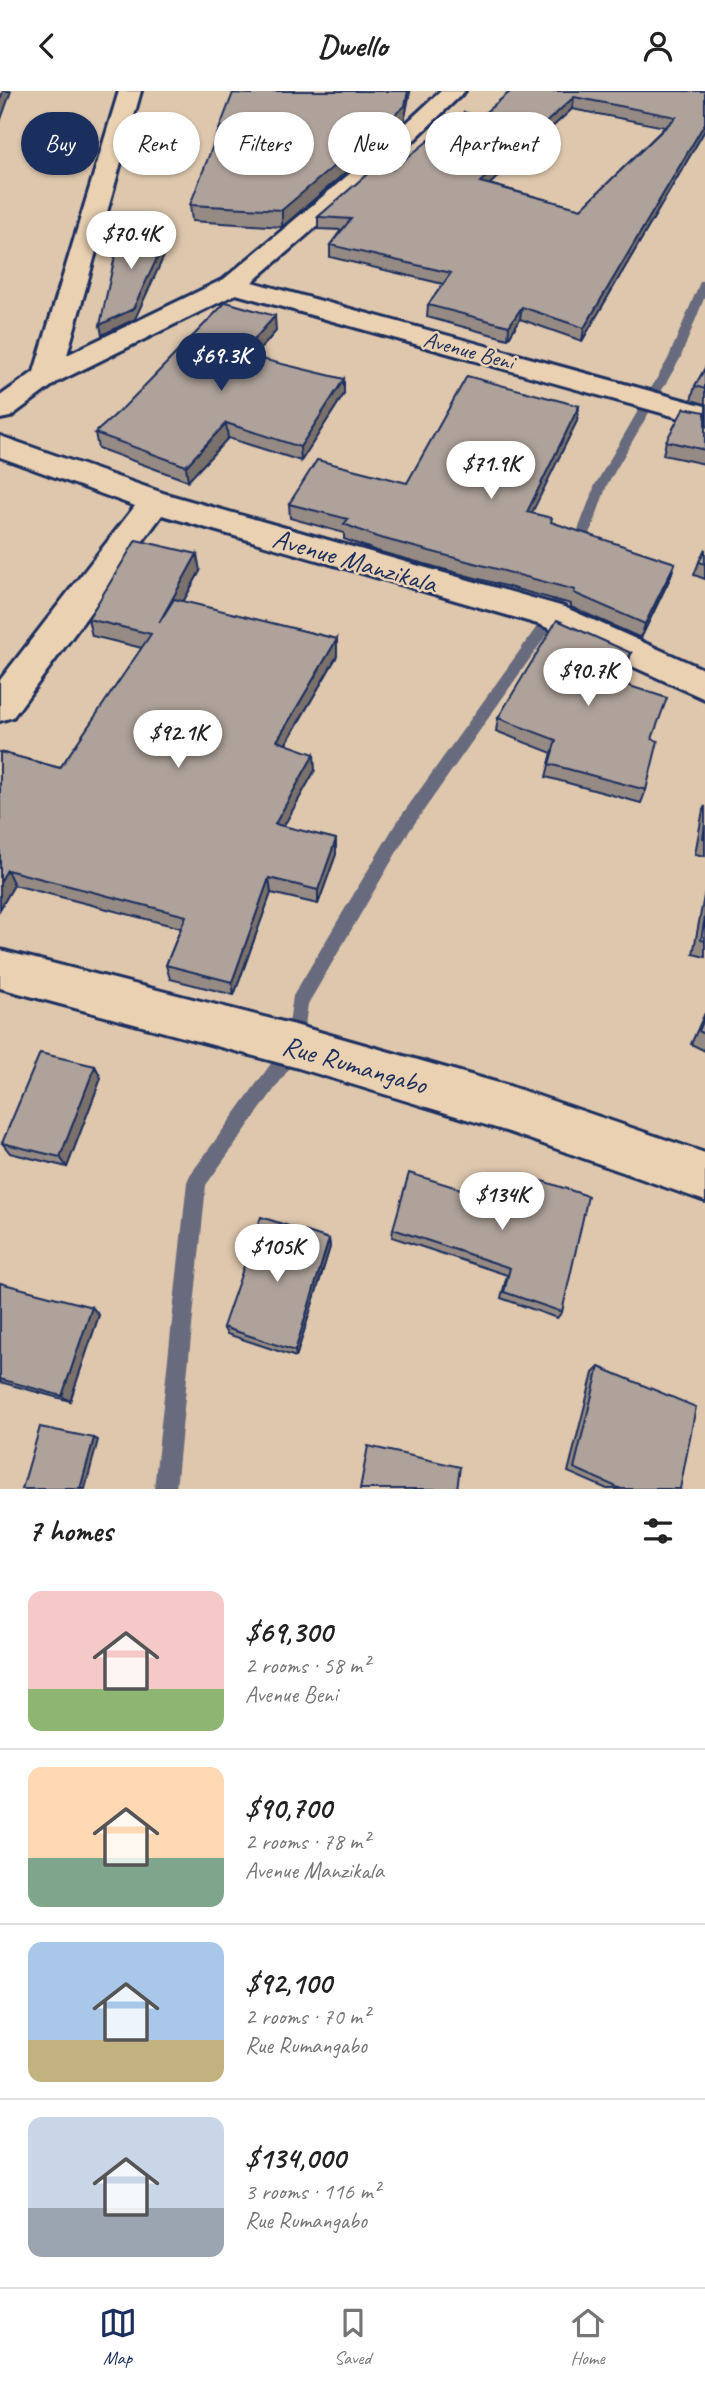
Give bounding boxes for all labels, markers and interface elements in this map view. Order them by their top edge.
text: Dwello [318,25,387,66]
icon: back [28,27,66,65]
icon: person [639,27,677,65]
chip: Buy [21,112,99,175]
chip: Rent [113,112,200,175]
chip: Filters [214,112,314,175]
chip: New [328,112,411,175]
chip: Apartment [425,112,561,175]
pin: $70.4K [74,211,188,271]
text: $70.4K [102,219,160,248]
street label: Avenue Beni [420,325,520,377]
pin: $69.3K [164,334,278,393]
text: $69.3K [192,341,250,370]
pin: $71.9K [434,441,548,501]
text: $71.9K [462,449,520,478]
street label: Avenue Manzikala [269,520,443,601]
pin: $90.7K [531,649,645,708]
text: $90.7K [559,656,617,685]
pin: $92.1K [121,711,235,770]
text: $92.1K [149,718,207,747]
street label: Rue Rumangabo [279,1027,433,1102]
pin: $134K [453,1173,551,1232]
text: $134K [475,1180,529,1209]
pin: $105K [228,1225,326,1284]
text: $105K [251,1232,303,1261]
text: 7 homes [28,1512,113,1550]
icon: filters [639,1512,677,1550]
text: $69,300 [245,1613,332,1651]
icon: home [84,1619,168,1703]
text: 2 rooms · 58 m² [245,1651,369,1680]
text: Avenue Beni [245,1680,338,1709]
text: $90,700 [245,1789,331,1827]
icon: home [84,1795,168,1879]
text: 2 rooms · 78 m² [245,1827,369,1856]
text: Avenue Manzikala [245,1856,384,1885]
text: $92,100 [245,1964,332,2002]
icon: home [84,1970,168,2054]
text: 2 rooms · 70 m² [245,2002,369,2031]
text: Rue Rumangabo [245,2031,367,2060]
text: $134,000 [245,2139,345,2177]
icon: home [84,2145,168,2229]
text: 3 rooms · 116 m² [245,2177,380,2206]
text: Rue Rumangabo [245,2206,367,2235]
tab: Map [99,2304,137,2370]
tab: Saved [334,2304,372,2370]
tab: Home [569,2304,607,2370]

